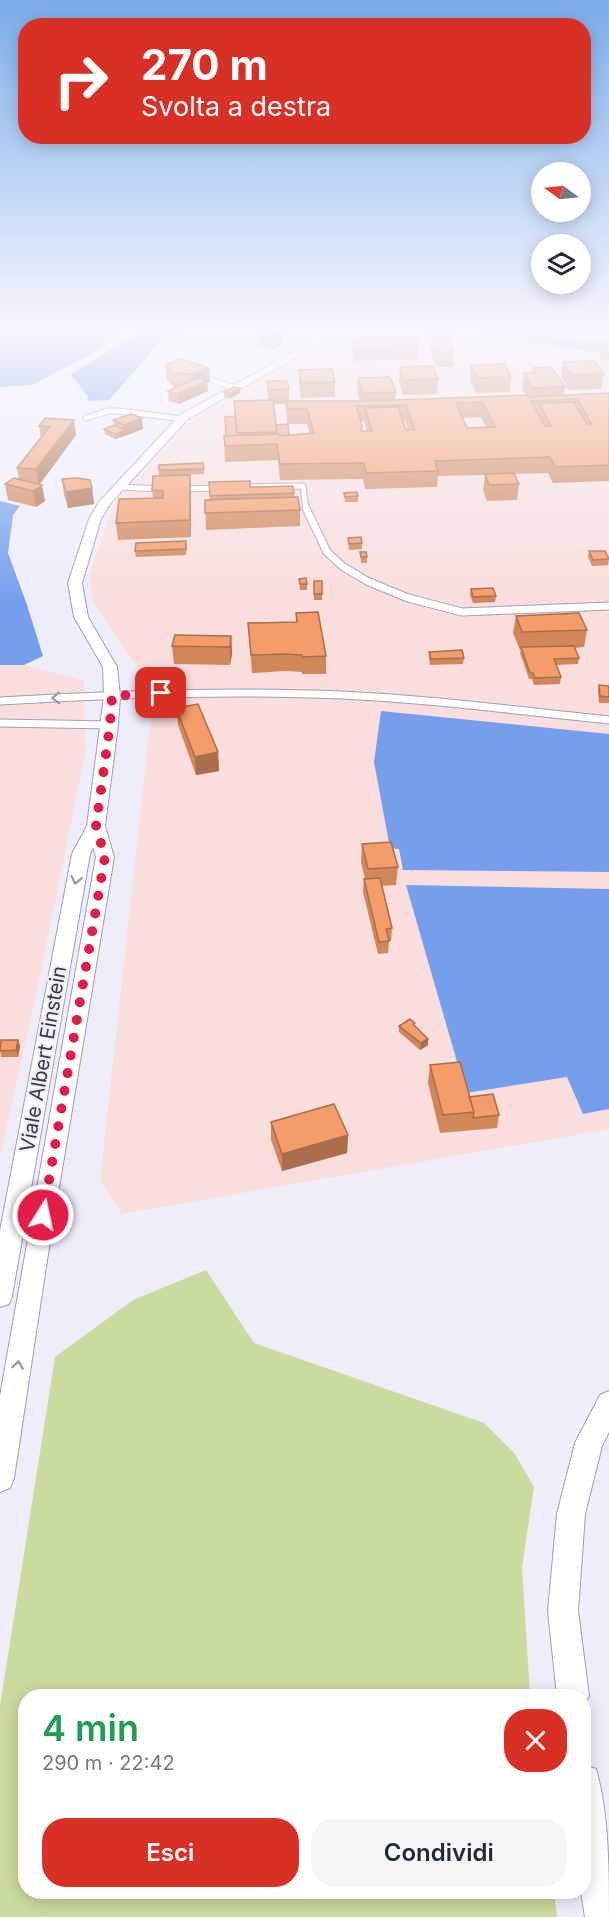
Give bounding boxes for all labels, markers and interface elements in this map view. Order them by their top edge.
text: 270 m [141,39,268,90]
icon: right [42,42,120,120]
text: Svolta a destra [141,90,331,123]
north arrow [531,162,591,222]
map controls [531,162,591,294]
button: layers [531,234,591,294]
pin [135,667,186,718]
icon: arrive [144,676,177,709]
one-way arrow [51,691,60,704]
one-way arrow [70,874,83,884]
street label: Viale Albert Einstein [15,964,71,1154]
position arrow [11,1183,75,1247]
one-way arrow [12,1360,24,1370]
text: 4 min [42,1706,139,1750]
button: close [504,1709,567,1772]
text: 290 m · 22:42 [42,1751,175,1775]
button: Esci [42,1818,299,1887]
button: Condividi [311,1818,567,1887]

